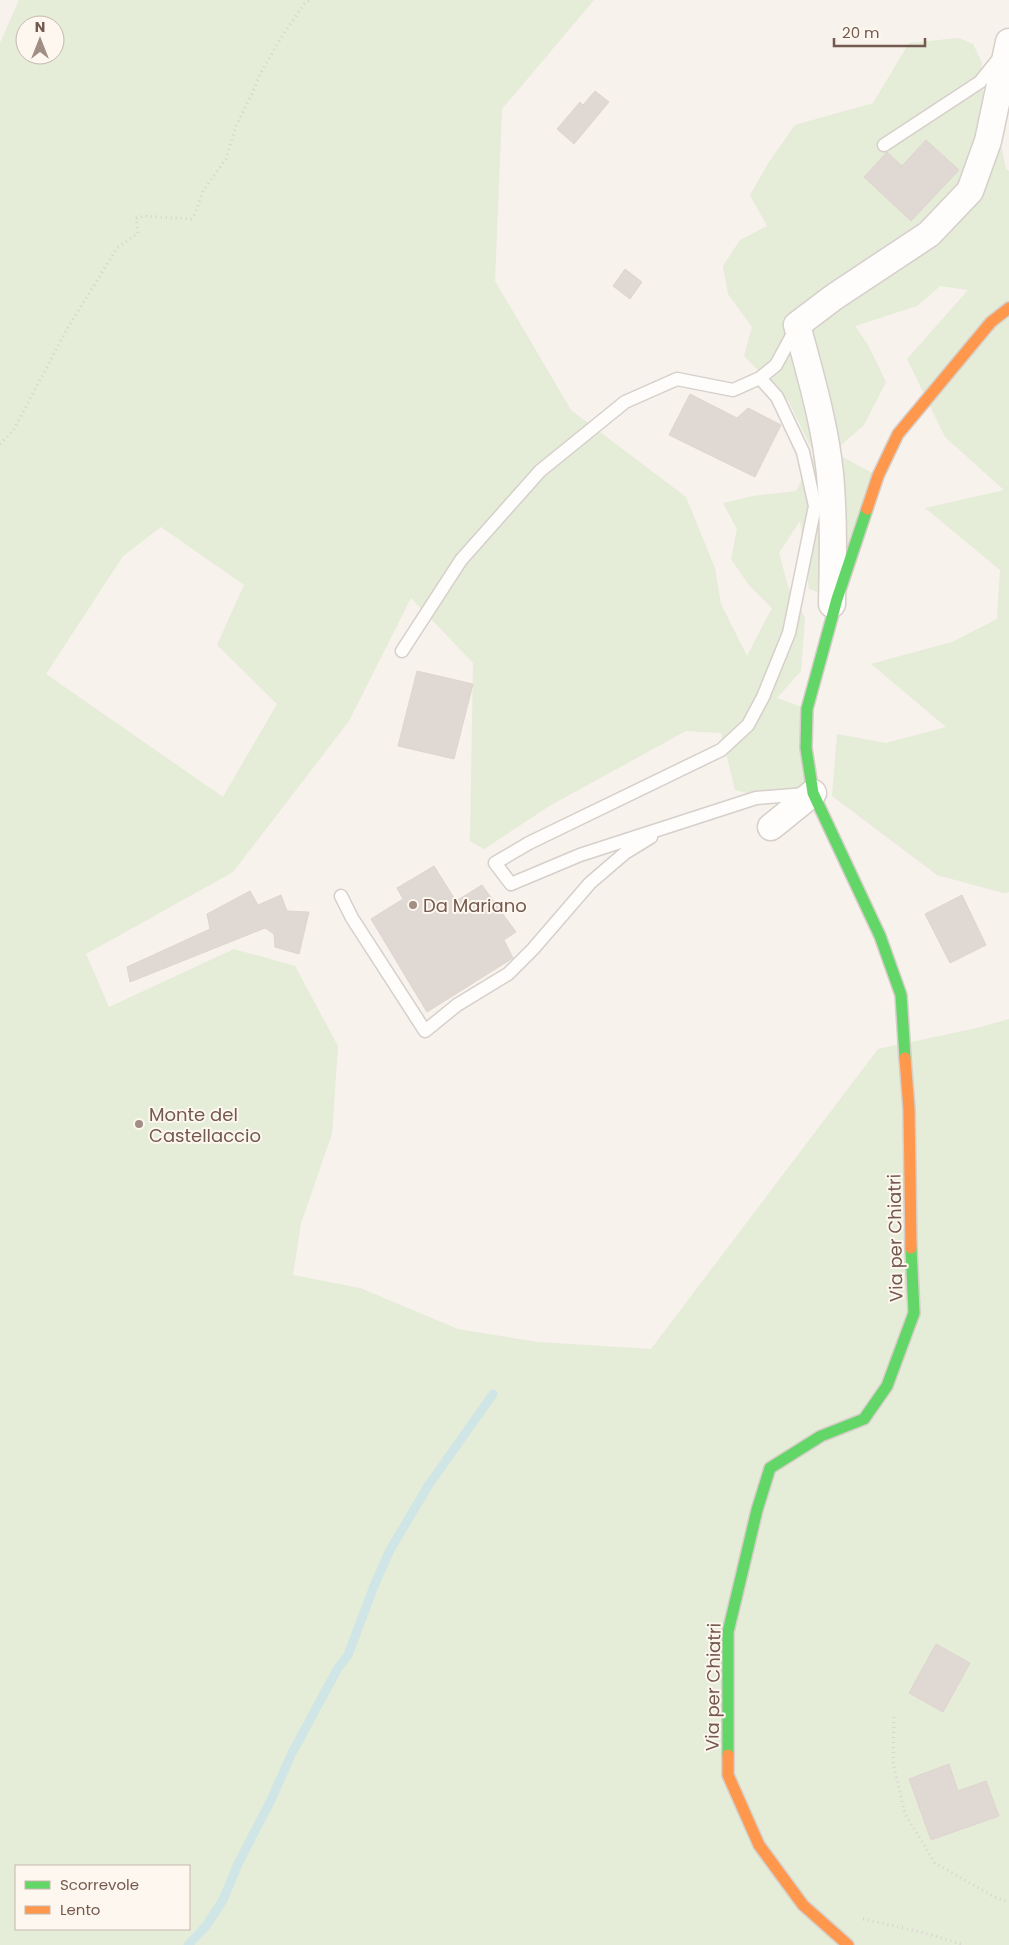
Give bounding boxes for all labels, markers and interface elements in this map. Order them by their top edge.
north arrow [15,15,65,65]
scale bar [834,15,925,47]
text: N [35,17,45,37]
text: 20 m [842,22,880,43]
place label: Da Mariano [423,893,527,918]
marker: Da Mariano [407,899,419,911]
place label: Monte del Castellaccio [149,1102,261,1148]
marker: Monte del Castellaccio [133,1118,145,1130]
street label: Via per Chiatri [881,1174,909,1302]
street label: Via per Chiatri [699,1623,727,1751]
legend [15,1865,190,1930]
text: Scorrevole [60,1874,139,1895]
text: Lento [60,1899,100,1920]

